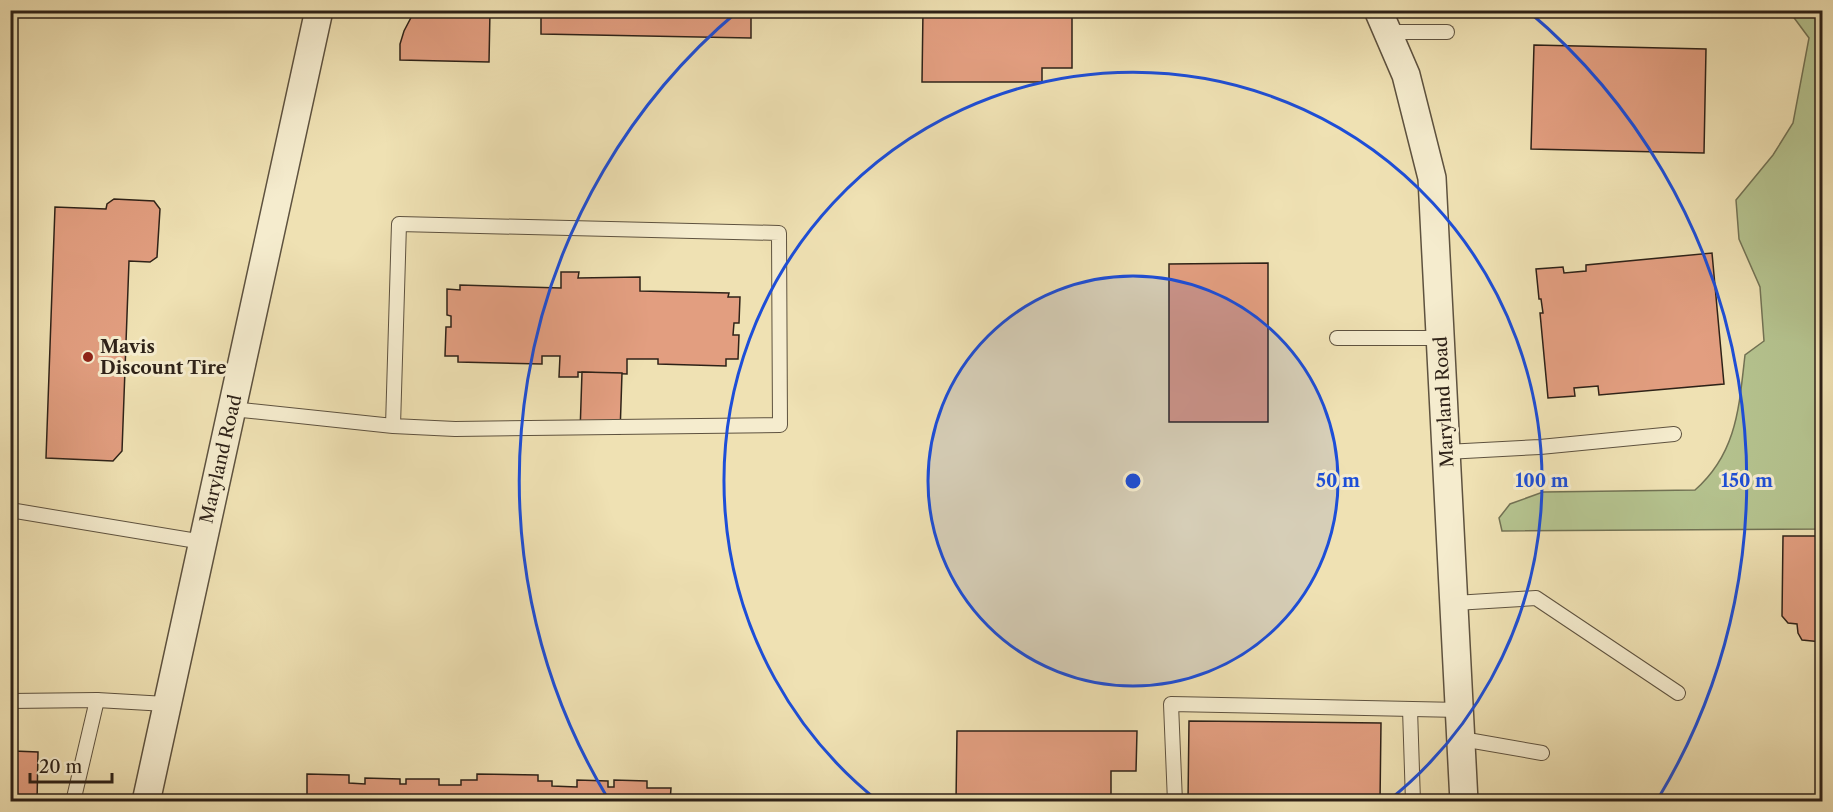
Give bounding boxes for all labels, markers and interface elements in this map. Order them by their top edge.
place label: Mavis Discount Tire [100,336,227,379]
street label: Maryland Road [1430,336,1458,468]
marker: Mavis Discount Tire [81,350,95,364]
street label: Maryland Road [195,392,247,526]
text: 50 m [1316,470,1360,492]
text: 100 m [1515,470,1569,492]
text: 150 m [1721,470,1773,492]
centre of rings [1123,471,1143,491]
scale bar [30,746,112,784]
text: 20 m [39,756,83,778]

